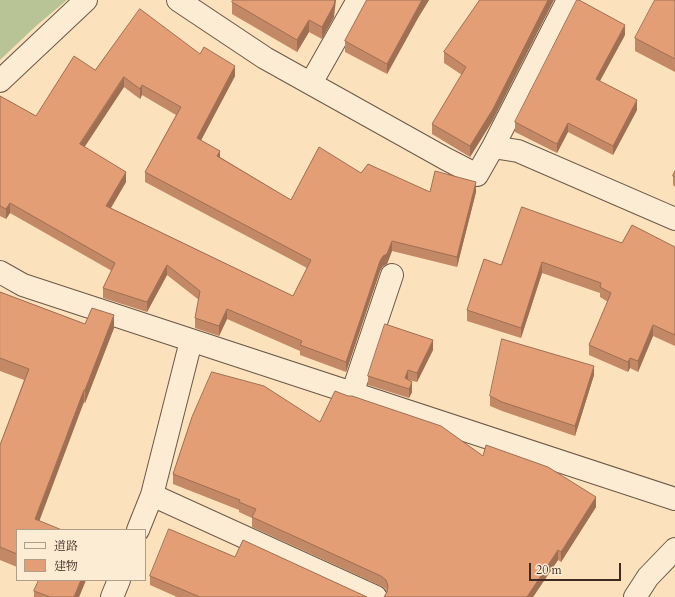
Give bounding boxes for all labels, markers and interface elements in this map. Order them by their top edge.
legend [16,529,146,581]
text: 道路 [54,538,78,554]
scale bar [531,555,623,581]
text: 建物 [54,558,78,574]
text: 20 m [536,562,562,578]

